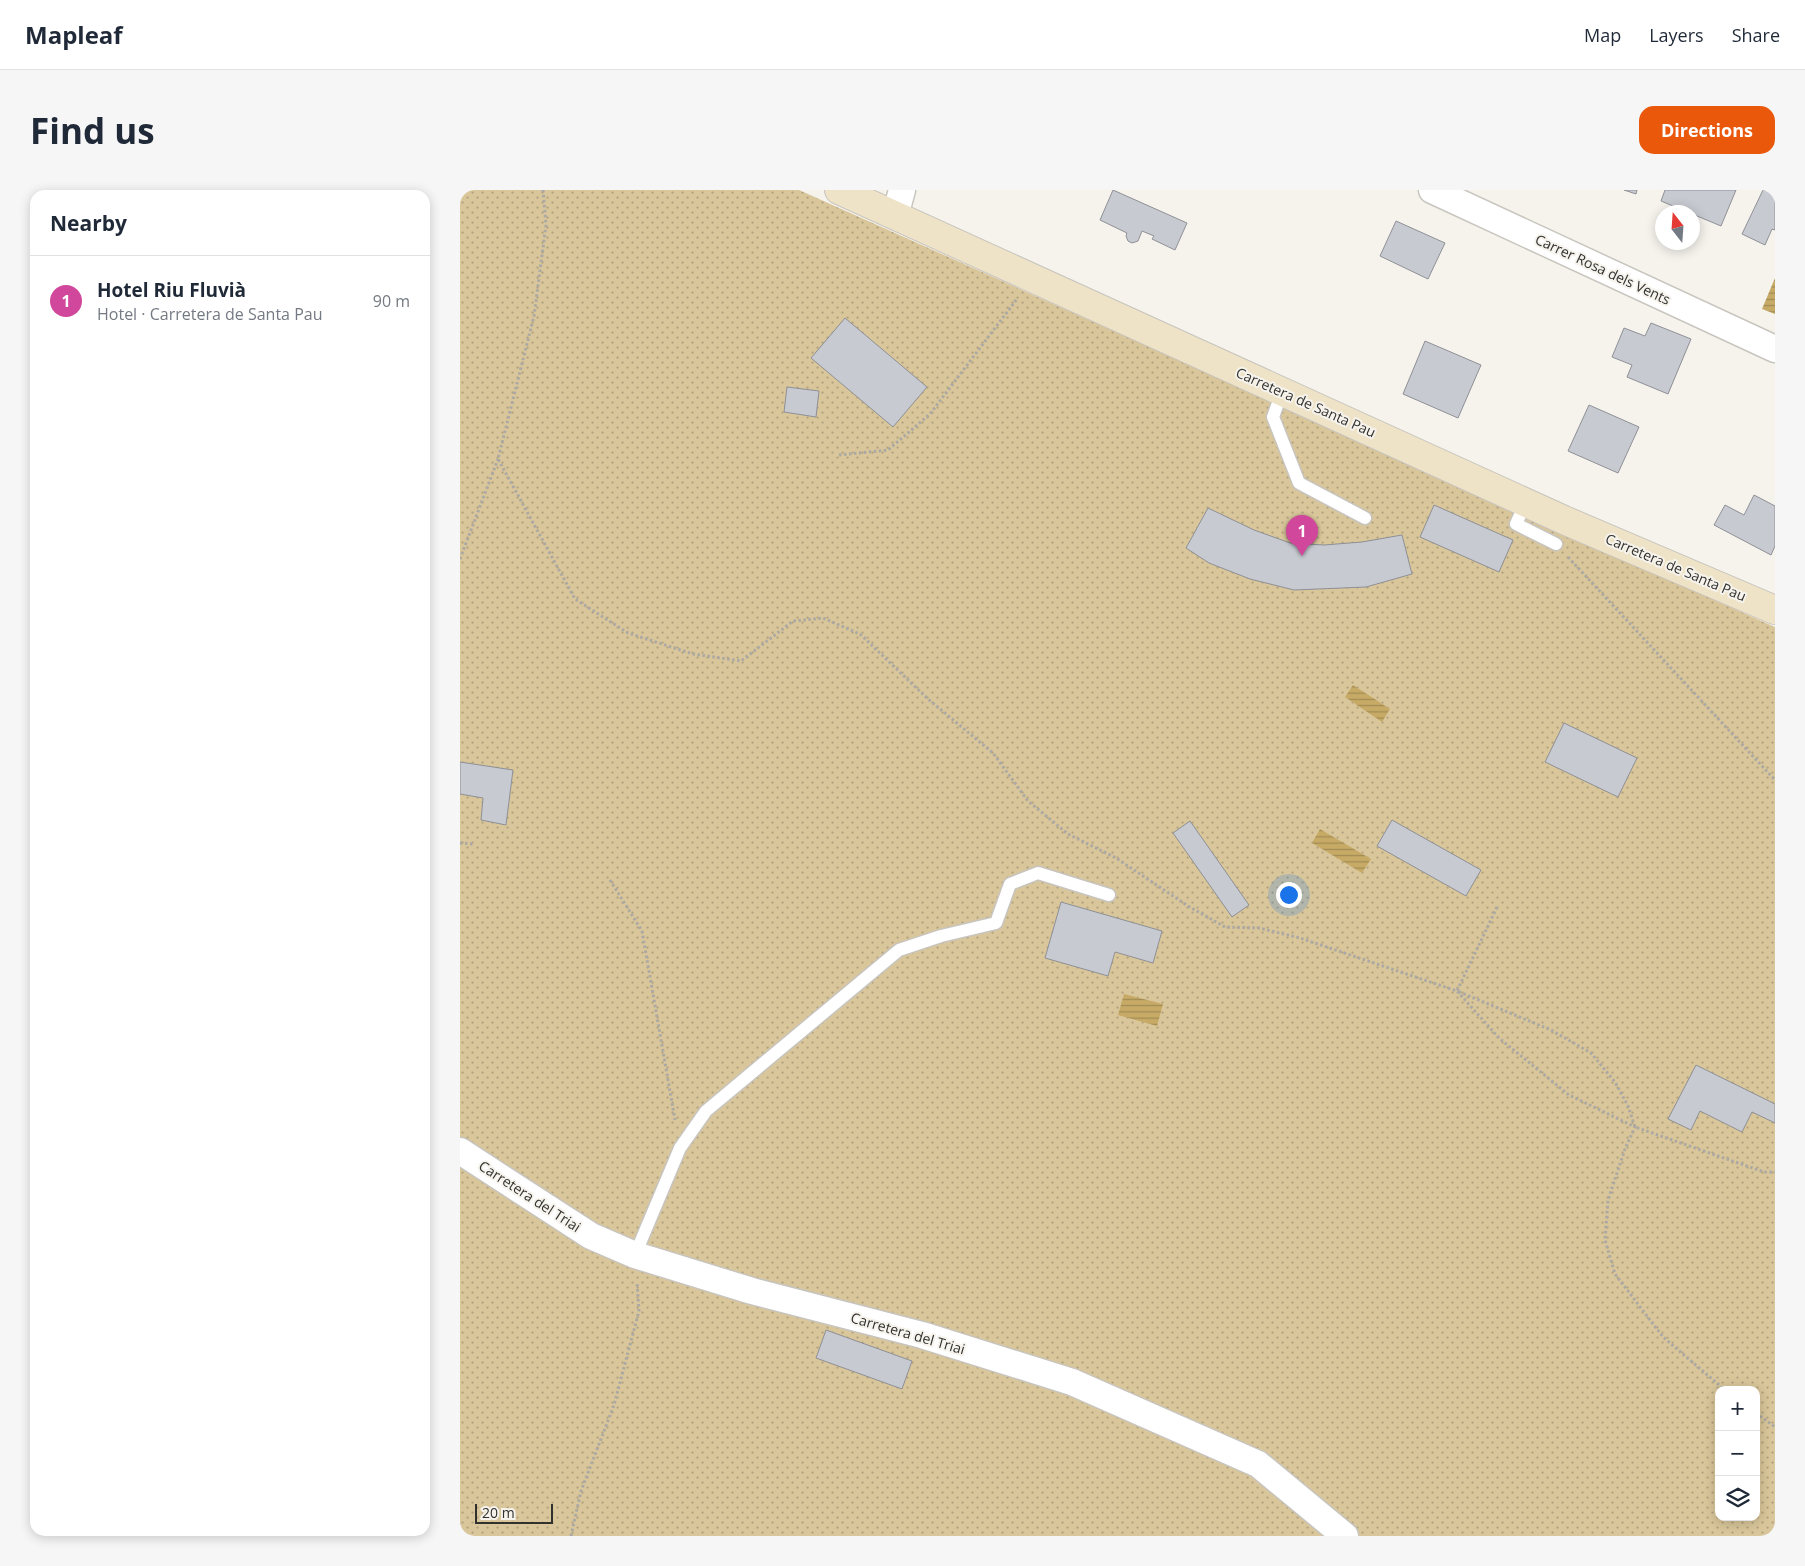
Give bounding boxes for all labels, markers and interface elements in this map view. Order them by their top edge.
text: Mapleaf [25,18,123,51]
text: Map [1584,23,1621,47]
text: Layers [1649,23,1704,47]
text: Share [1732,23,1780,47]
button: Directions [1639,106,1775,154]
text: Find us [30,107,155,154]
north arrow [1655,205,1700,250]
text: Nearby [50,209,127,237]
street label: Carrer Rosa dels Vents [1532,229,1674,309]
text: Hotel Riu Fluvià [97,277,246,303]
text: 1 [61,290,71,312]
text: 90 m [373,290,410,312]
text: Hotel · Carretera de Santa Pau [97,303,322,325]
street label: Carretera de Santa Pau [1233,363,1379,441]
pin: 1 [1286,515,1318,556]
street label: Carretera de Santa Pau [1603,529,1749,605]
your location [1276,882,1302,908]
street label: Carretera del Triai [475,1156,585,1236]
street label: Carretera del Triai [849,1308,967,1358]
map controls [1715,1386,1760,1521]
button: + [1715,1386,1760,1431]
button: − [1715,1431,1760,1476]
button: layers [1715,1476,1760,1521]
scale bar [475,1501,552,1524]
text: 20 m [482,1503,515,1522]

